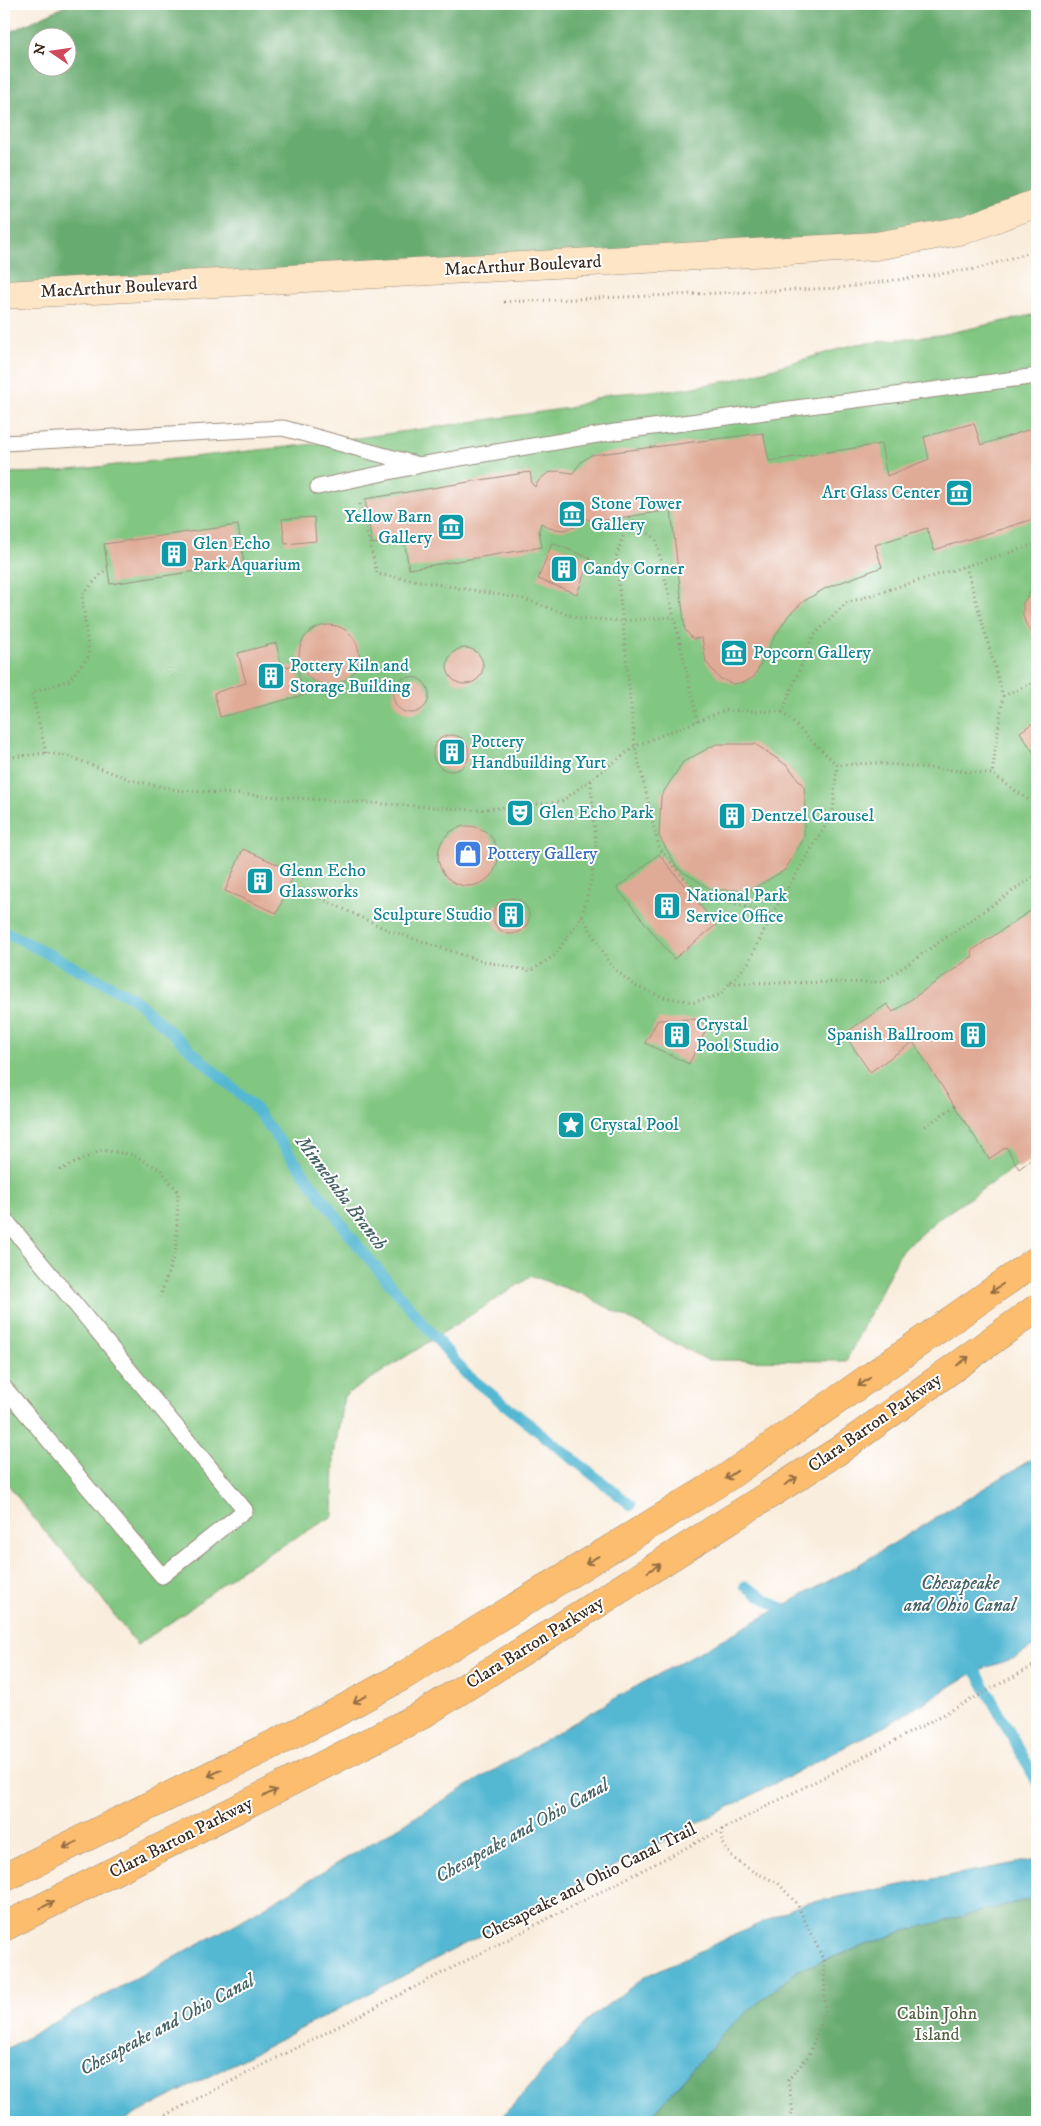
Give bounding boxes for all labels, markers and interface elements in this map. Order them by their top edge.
north arrow [28,28,78,78]
text: N [30,41,50,57]
street label: MacArthur Boulevard [444,251,602,281]
street label: MacArthur Boulevard [40,273,198,303]
museum icon: Art Glass Center [944,478,974,508]
place label: Art Glass Center [822,482,940,504]
place label: Stone Tower Gallery [591,493,682,536]
museum icon: Stone Tower Gallery [557,499,587,529]
place label: Yellow Barn Gallery [344,506,433,549]
museum icon: Yellow Barn Gallery [436,512,466,542]
place label: Glen Echo Park Aquarium [193,533,301,576]
building icon: Glen Echo Park Aquarium [159,539,189,569]
building icon: Candy Corner [549,554,579,584]
place label: Candy Corner [583,558,684,580]
museum icon: Popcorn Gallery [719,638,749,668]
place label: Popcorn Gallery [753,642,871,664]
place label: Pottery Kiln and Storage Building [290,655,410,698]
building icon: Pottery Kiln and Storage Building [256,661,286,691]
place label: Pottery Handbuilding Yurt [471,731,607,774]
building icon: Pottery Handbuilding Yurt [437,737,467,767]
theatre icon: Glen Echo Park [505,798,535,828]
building icon: Dentzel Carousel [717,801,747,831]
place label: Glen Echo Park [539,802,654,824]
place label: Dentzel Carousel [751,805,875,827]
shop icon: Pottery Gallery [453,839,483,869]
place label: Pottery Gallery [487,843,598,865]
place label: Glenn Echo Glassworks [279,860,366,903]
building icon: Glenn Echo Glassworks [245,866,275,896]
place label: National Park Service Office [686,885,787,928]
building icon: National Park Service Office [652,891,682,921]
building icon: Sculpture Studio [496,900,526,930]
place label: Sculpture Studio [373,904,492,926]
place label: Crystal Pool Studio [696,1014,779,1057]
building icon: Crystal Pool Studio [662,1020,692,1050]
building icon: Spanish Ballroom [958,1020,988,1050]
place label: Spanish Ballroom [827,1024,954,1046]
place icon: Crystal Pool [556,1110,586,1140]
place label: Crystal Pool [590,1114,679,1136]
water label: Minnehaha Branch [289,1130,392,1255]
one-way arrow [990,1283,1004,1293]
one-way arrow [956,1356,970,1366]
street label: Clara Barton Parkway [804,1368,946,1477]
one-way arrow [858,1376,871,1387]
one-way arrow [724,1470,738,1480]
one-way arrow [784,1475,798,1486]
one-way arrow [586,1555,600,1565]
one-way arrow [646,1563,660,1573]
water label: Chesapeake and Ohio Canal [903,1572,1018,1617]
street label: Clara Barton Parkway [462,1592,608,1694]
one-way arrow [353,1695,368,1704]
one-way arrow [208,1769,223,1778]
water label: Chesapeake and Ohio Canal [431,1773,615,1889]
one-way arrow [263,1788,278,1798]
street label: Clara Barton Parkway [106,1792,257,1884]
street label: Chesapeake and Ohio Canal Trail [478,1818,701,1946]
one-way arrow [62,1840,77,1850]
one-way arrow [39,1900,54,1909]
water label: Chesapeake and Ohio Canal [76,1968,261,2082]
park label: Cabin John Island [897,2003,978,2046]

